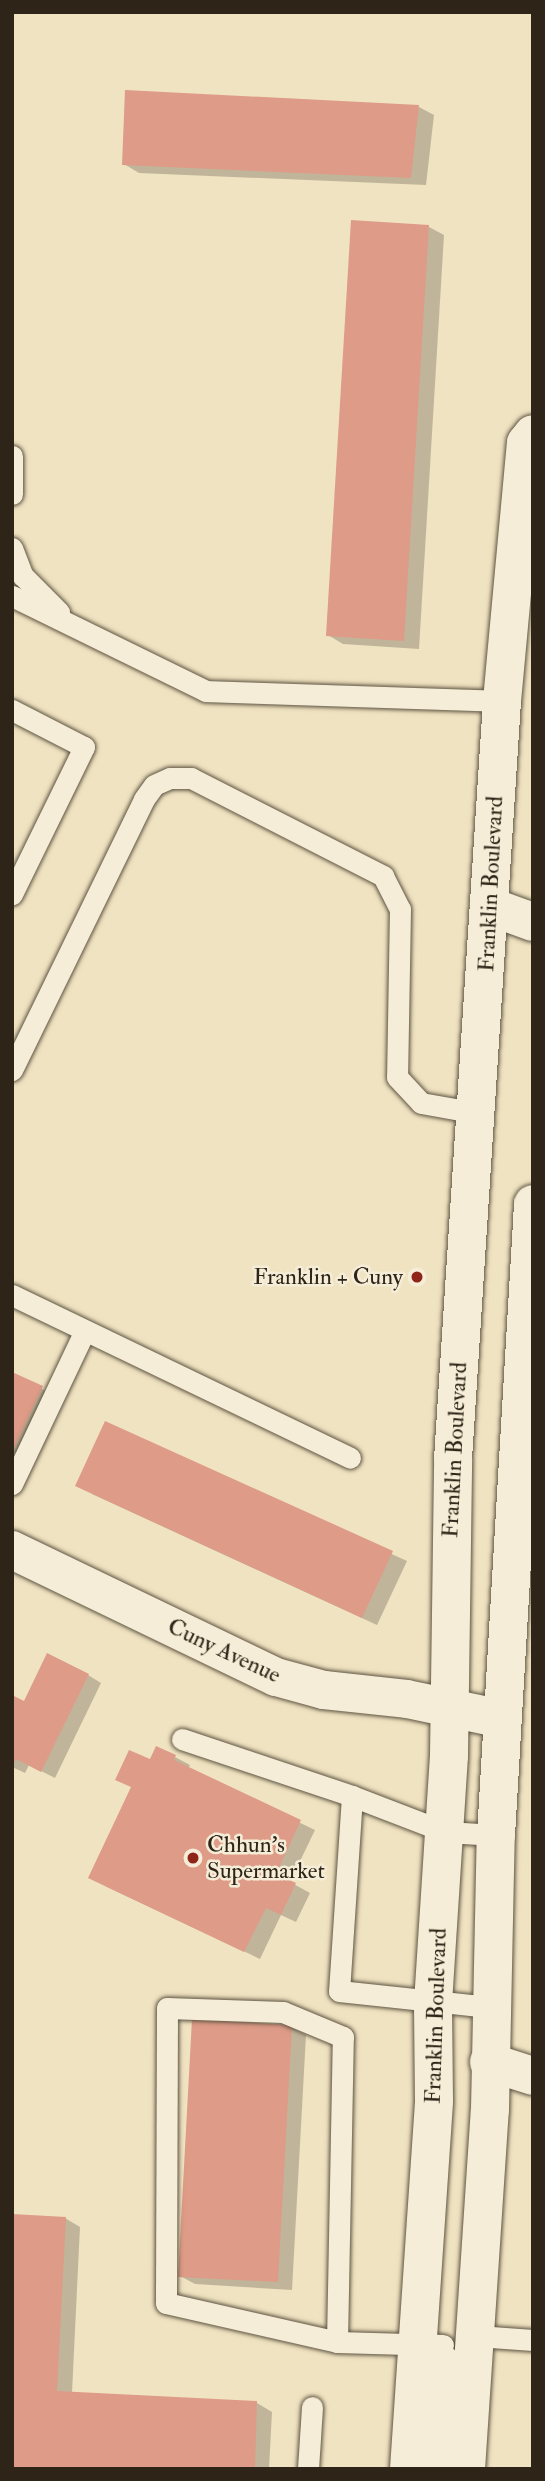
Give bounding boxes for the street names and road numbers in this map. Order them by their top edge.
street label: Franklin Boulevard [473,795,509,973]
street label: Franklin Boulevard [437,1361,473,1539]
street label: Cuny Avenue [163,1613,285,1689]
street label: Franklin Boulevard [419,1928,453,2104]

